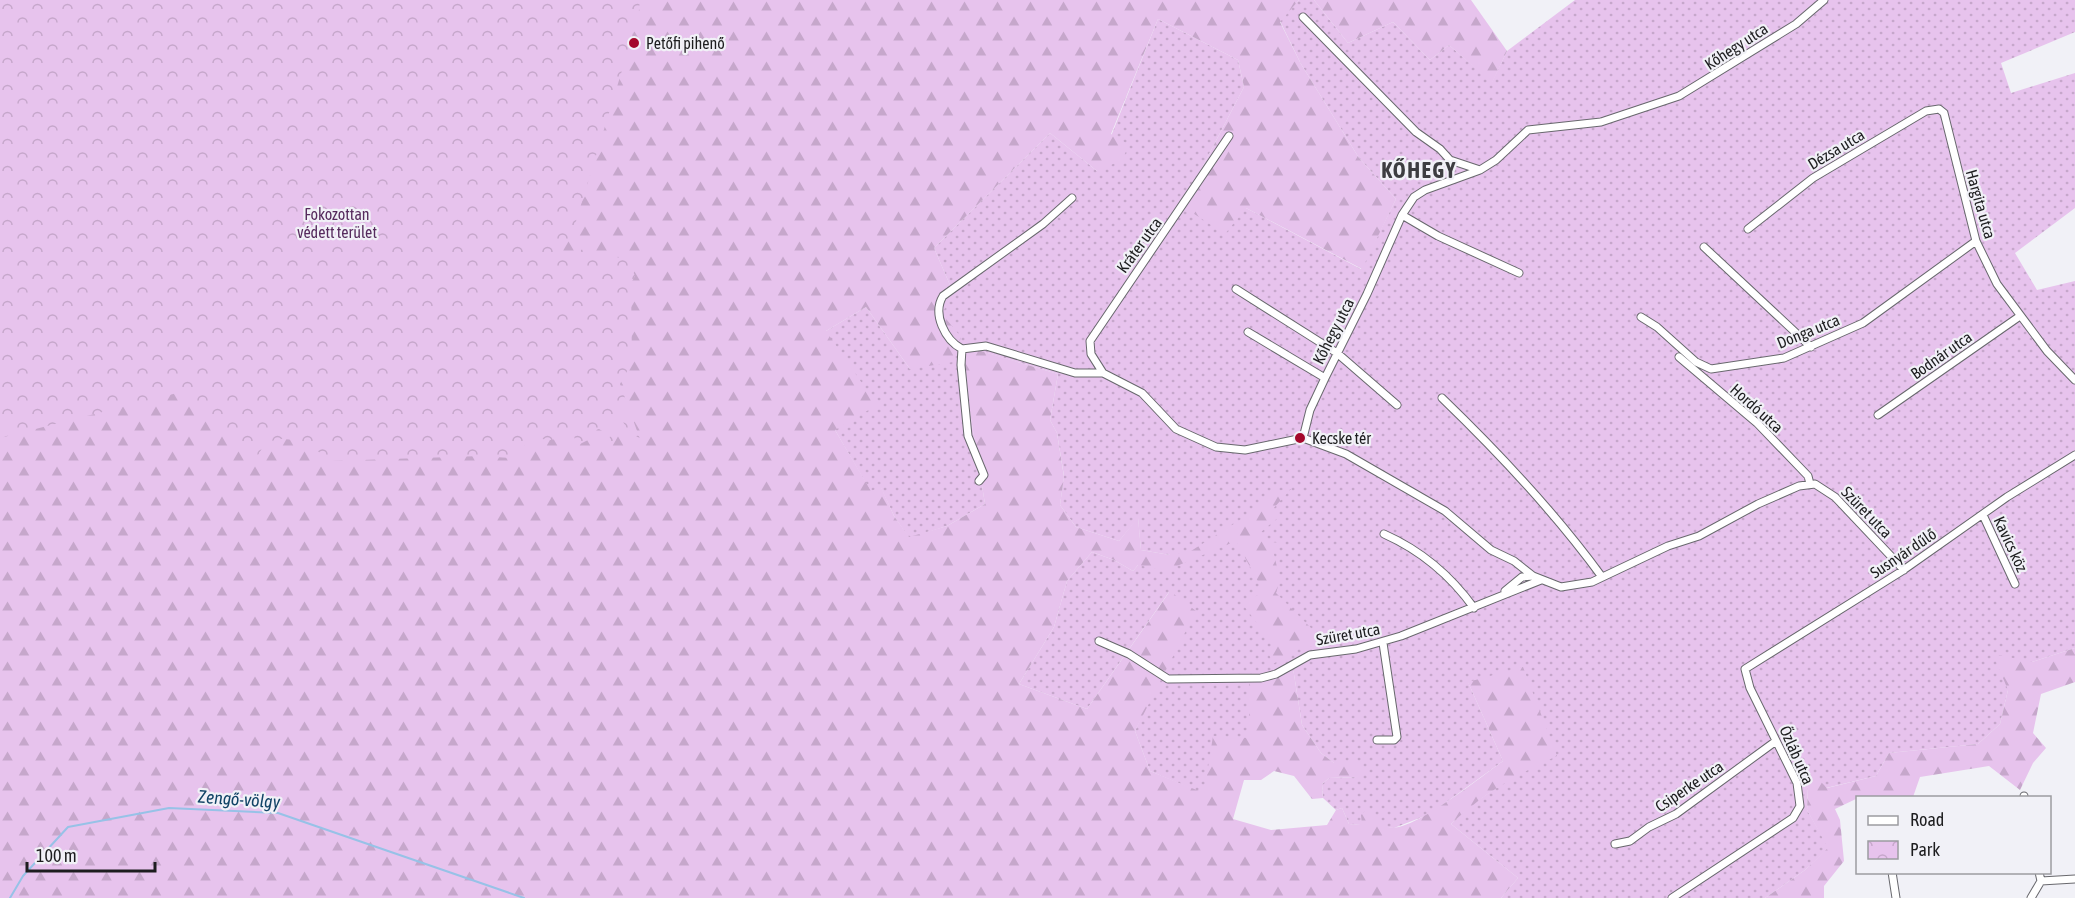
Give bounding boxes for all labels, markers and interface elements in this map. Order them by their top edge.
street label: Kőhegy utca [1701,19,1771,74]
place label: Petőfi pihenő [646,34,725,53]
marker: Petőfi pihenő [627,36,641,50]
street label: Dézsa utca [1804,125,1868,173]
district label: KŐHEGY [1381,157,1457,183]
street label: Hargita utca [1962,167,1999,241]
park label: Fokozottan védett terület [297,205,377,241]
street label: Kráter utca [1113,214,1165,276]
street label: Kőhegy utca [1309,295,1358,367]
street label: Donga utca [1774,310,1842,353]
street label: Bodnár utca [1907,327,1975,383]
street label: Hordó utca [1727,380,1787,436]
place label: Kecske tér [1312,429,1371,447]
marker: Kecske tér [1293,431,1307,445]
street label: Szüret utca [1838,483,1896,541]
street label: Kavics köz [1990,514,2032,575]
street label: Susnyár dűlő [1867,524,1940,582]
street label: Szüret utca [1315,620,1381,648]
street label: Őzláb utca [1776,723,1818,787]
street label: Csiperke utca [1652,757,1727,816]
water label: Zengő-völgy [197,786,281,812]
legend [1856,796,2051,874]
text: Road [1910,809,1944,830]
scale bar [27,835,154,873]
text: Park [1910,839,1940,860]
text: 100 m [36,845,77,866]

